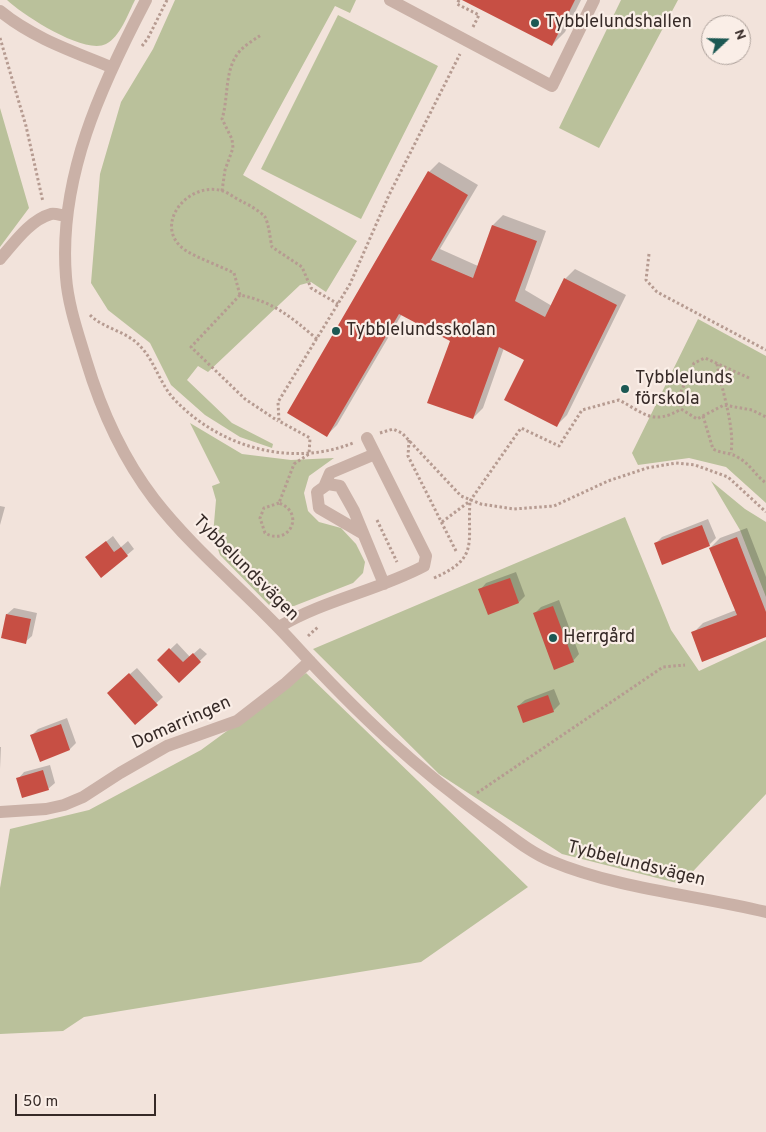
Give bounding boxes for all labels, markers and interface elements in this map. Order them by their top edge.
place label: Tybblelundshallen [545,12,692,34]
north arrow [701,15,751,65]
marker: Tybblelundshallen [529,17,541,29]
text: N [730,27,749,43]
place label: Tybblelundsskolan [346,320,496,342]
marker: Tybblelundsskolan [330,325,342,337]
place label: Tybblelunds förskola [635,368,733,410]
marker: Tybblelunds förskola [619,383,631,395]
street label: Tybbelundsvägen [187,511,303,627]
place label: Herrgård [563,627,635,649]
marker: Herrgård [547,632,559,644]
street label: Domarringen [129,693,235,755]
street label: Tybbelundsvägen [565,837,707,893]
scale bar [18,1084,159,1116]
text: 50 m [23,1093,58,1112]

